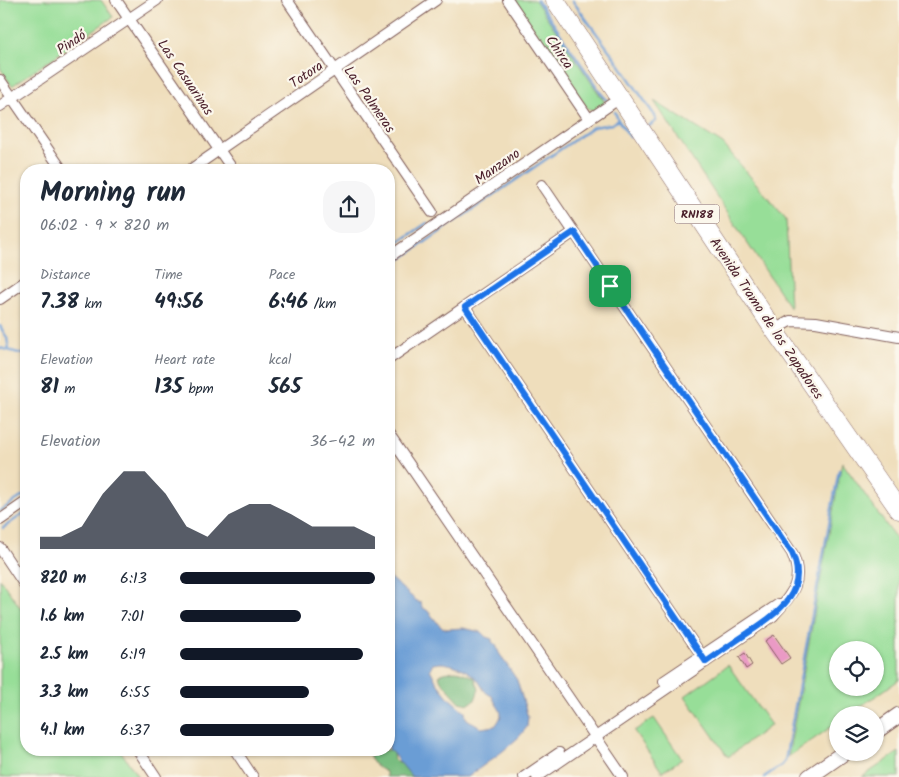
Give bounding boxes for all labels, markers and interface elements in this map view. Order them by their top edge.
street label: Pindó [52,24,91,61]
street label: Chirca [540,31,579,74]
street label: Las Casuarinas [151,35,219,120]
street label: Totora [285,55,328,94]
street label: Las Palmeras [338,61,401,138]
street label: Manzano [470,143,525,191]
text: Morning run [40,171,186,216]
button: share [323,181,375,233]
road number: RN188 [674,204,720,223]
text: 06:02 · 9 × 820 m [40,213,169,238]
street label: Avenida Tramo de los Zapadores [704,233,829,404]
text: Distance [40,264,90,286]
text: Time [154,264,183,286]
text: Pace [269,264,295,286]
pin [589,265,631,307]
icon: arrive [596,272,624,300]
text: 7.38 [40,286,79,319]
text: 49:56 [154,286,204,319]
text: 6:46 [269,286,308,319]
text: km [79,293,102,315]
text: /km [308,293,336,315]
text: Elevation [40,349,93,371]
text: Heart rate [154,349,215,371]
text: kcal [269,349,291,371]
text: 81 [40,371,59,404]
text: 135 [154,371,183,404]
text: 565 [269,371,301,404]
text: m [59,378,76,400]
text: bpm [183,378,214,400]
text: Elevation [40,429,101,454]
text: 36–42 m [310,429,375,454]
text: 820 m [40,566,86,591]
text: 6:13 [120,566,147,591]
text: 1.6 km [40,604,84,629]
text: 7:01 [120,604,144,629]
map controls [829,641,884,761]
button: locate [829,641,884,696]
text: 2.5 km [40,642,88,667]
text: 6:19 [120,642,146,667]
text: 3.3 km [40,680,88,705]
text: 6:55 [120,680,150,705]
button: layers [829,706,884,761]
text: 4.1 km [40,718,85,743]
text: 6:37 [120,718,149,743]

